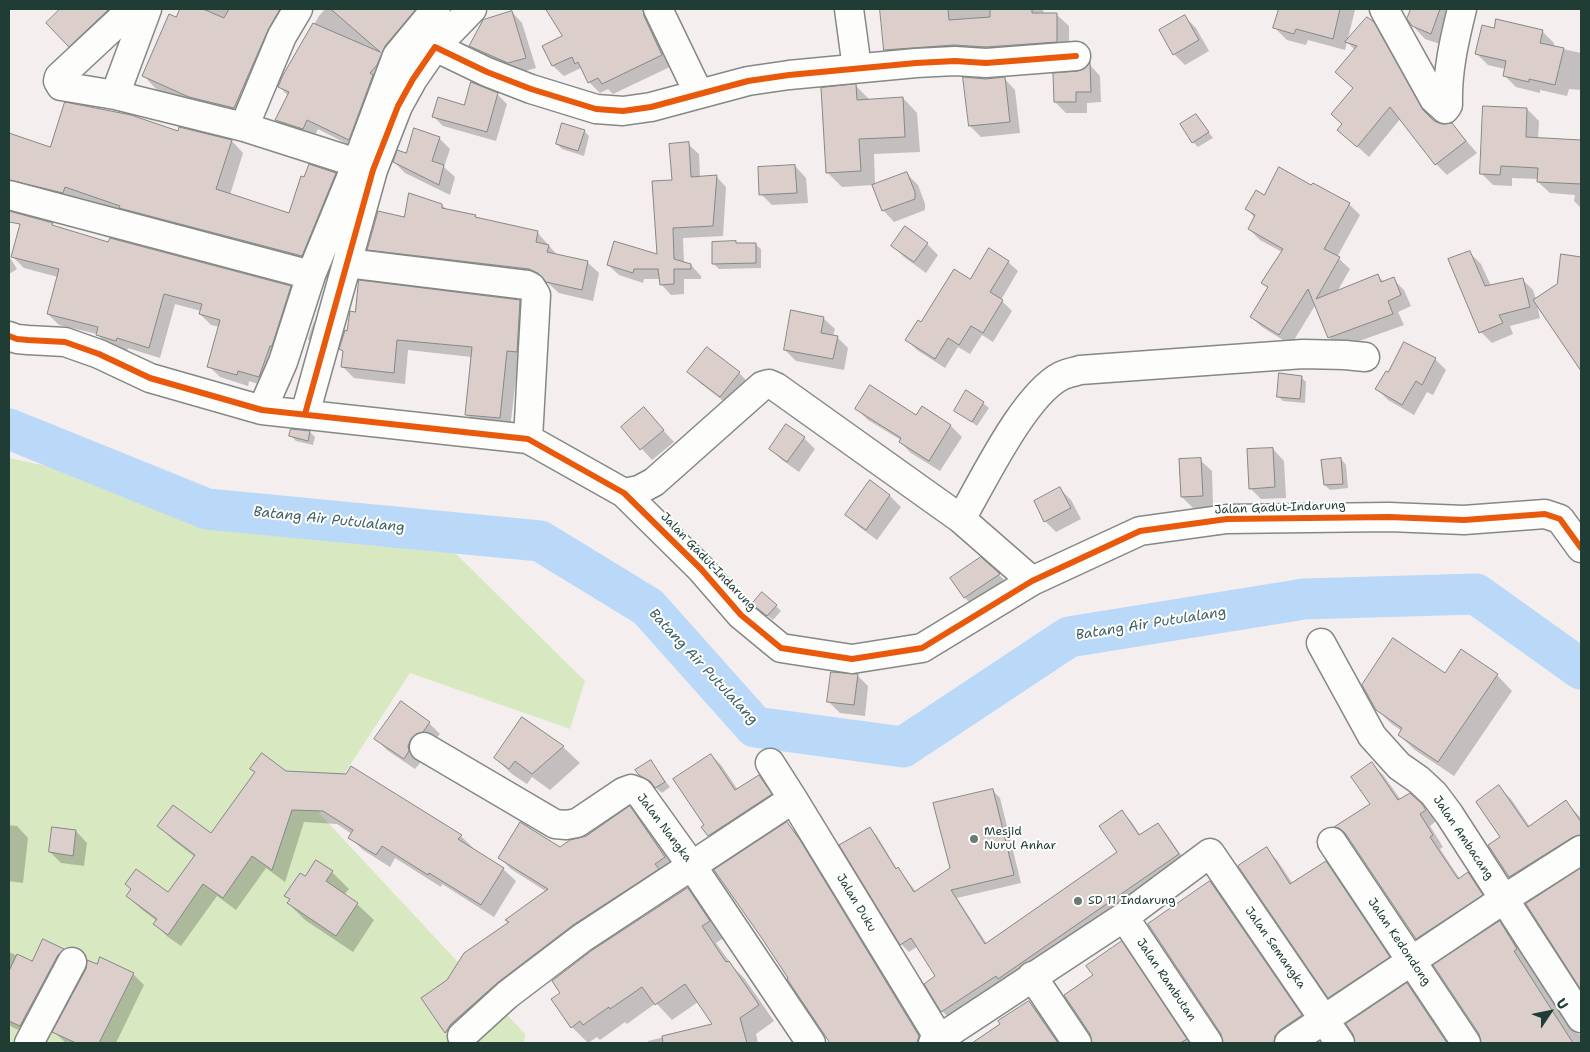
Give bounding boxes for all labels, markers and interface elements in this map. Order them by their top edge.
street label: Jalan Gadut-Indarung [1214,499,1346,517]
water label: Batang Air Putulalang [252,504,406,536]
street label: Jalan Gadut-Indarung [657,510,759,614]
water label: Batang Air Putulalang [1075,604,1227,644]
water label: Batang Air Putulalang [645,606,761,728]
street label: Jalan Nangka [634,791,694,865]
street label: Jalan Ambacang [1430,793,1496,883]
place label: Mesjid Nurul Anhar [984,825,1056,853]
marker: Mesjid Nurul Anhar [968,833,980,845]
street label: Jalan Duku [833,871,879,935]
place label: SD 11 Indarung [1088,894,1176,908]
marker: SD 11 Indarung [1072,895,1084,907]
street label: Jalan Kedondong [1364,896,1434,988]
street label: Jalan Semangka [1241,904,1309,992]
street label: Jalan Rambutan [1133,936,1199,1024]
north arrow [1525,987,1575,1037]
text: U [1552,995,1573,1013]

